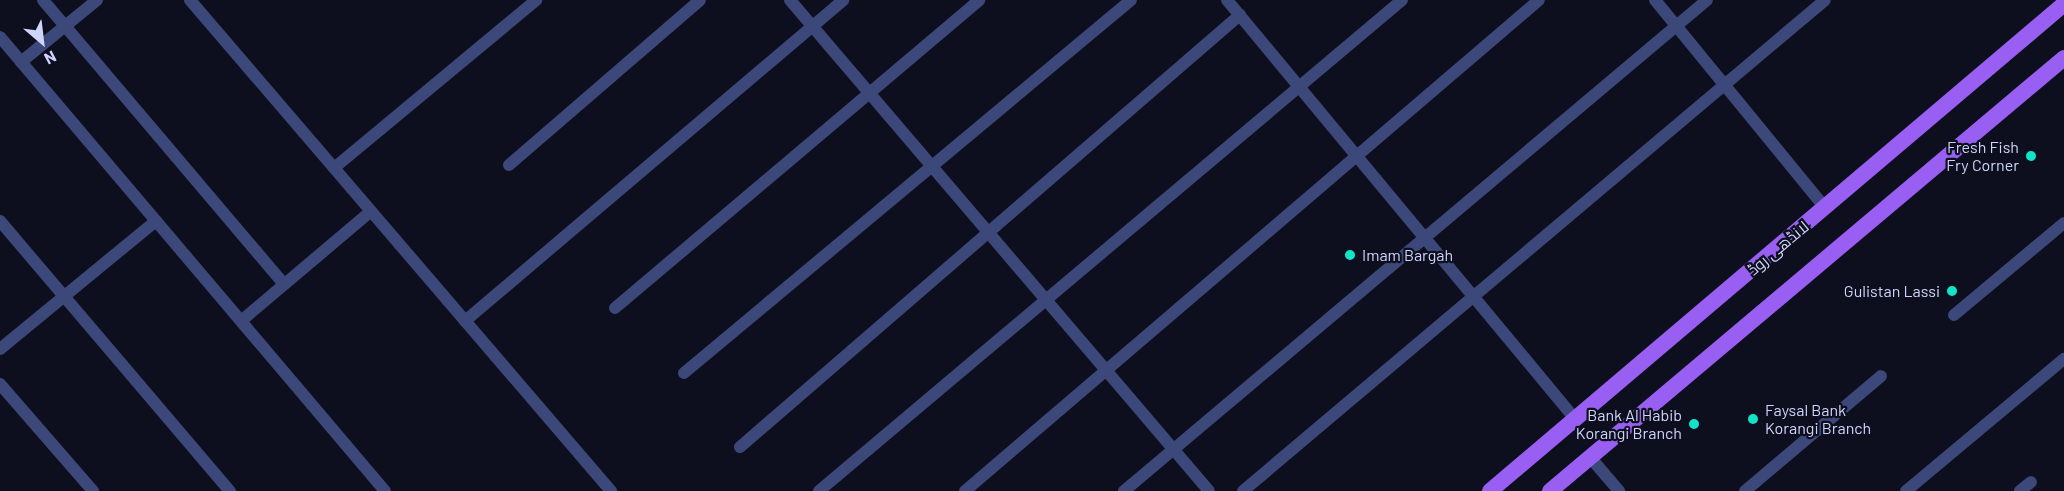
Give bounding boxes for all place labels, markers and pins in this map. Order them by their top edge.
place label: Fresh Fish Fry Corner [1946,137,2019,175]
marker: Fresh Fish Fry Corner [2024,149,2038,163]
place label: Imam Bargah [1362,245,1453,265]
marker: Imam Bargah [1343,248,1357,262]
place label: Gulistan Lassi [1844,281,1940,301]
marker: Gulistan Lassi [1945,284,1959,298]
place label: Faysal Bank Korangi Branch [1765,400,1871,438]
place label: Bank Al Habib Korangi Branch [1576,405,1682,443]
marker: Faysal Bank Korangi Branch [1746,412,1760,426]
marker: Bank Al Habib Korangi Branch [1687,417,1701,431]

